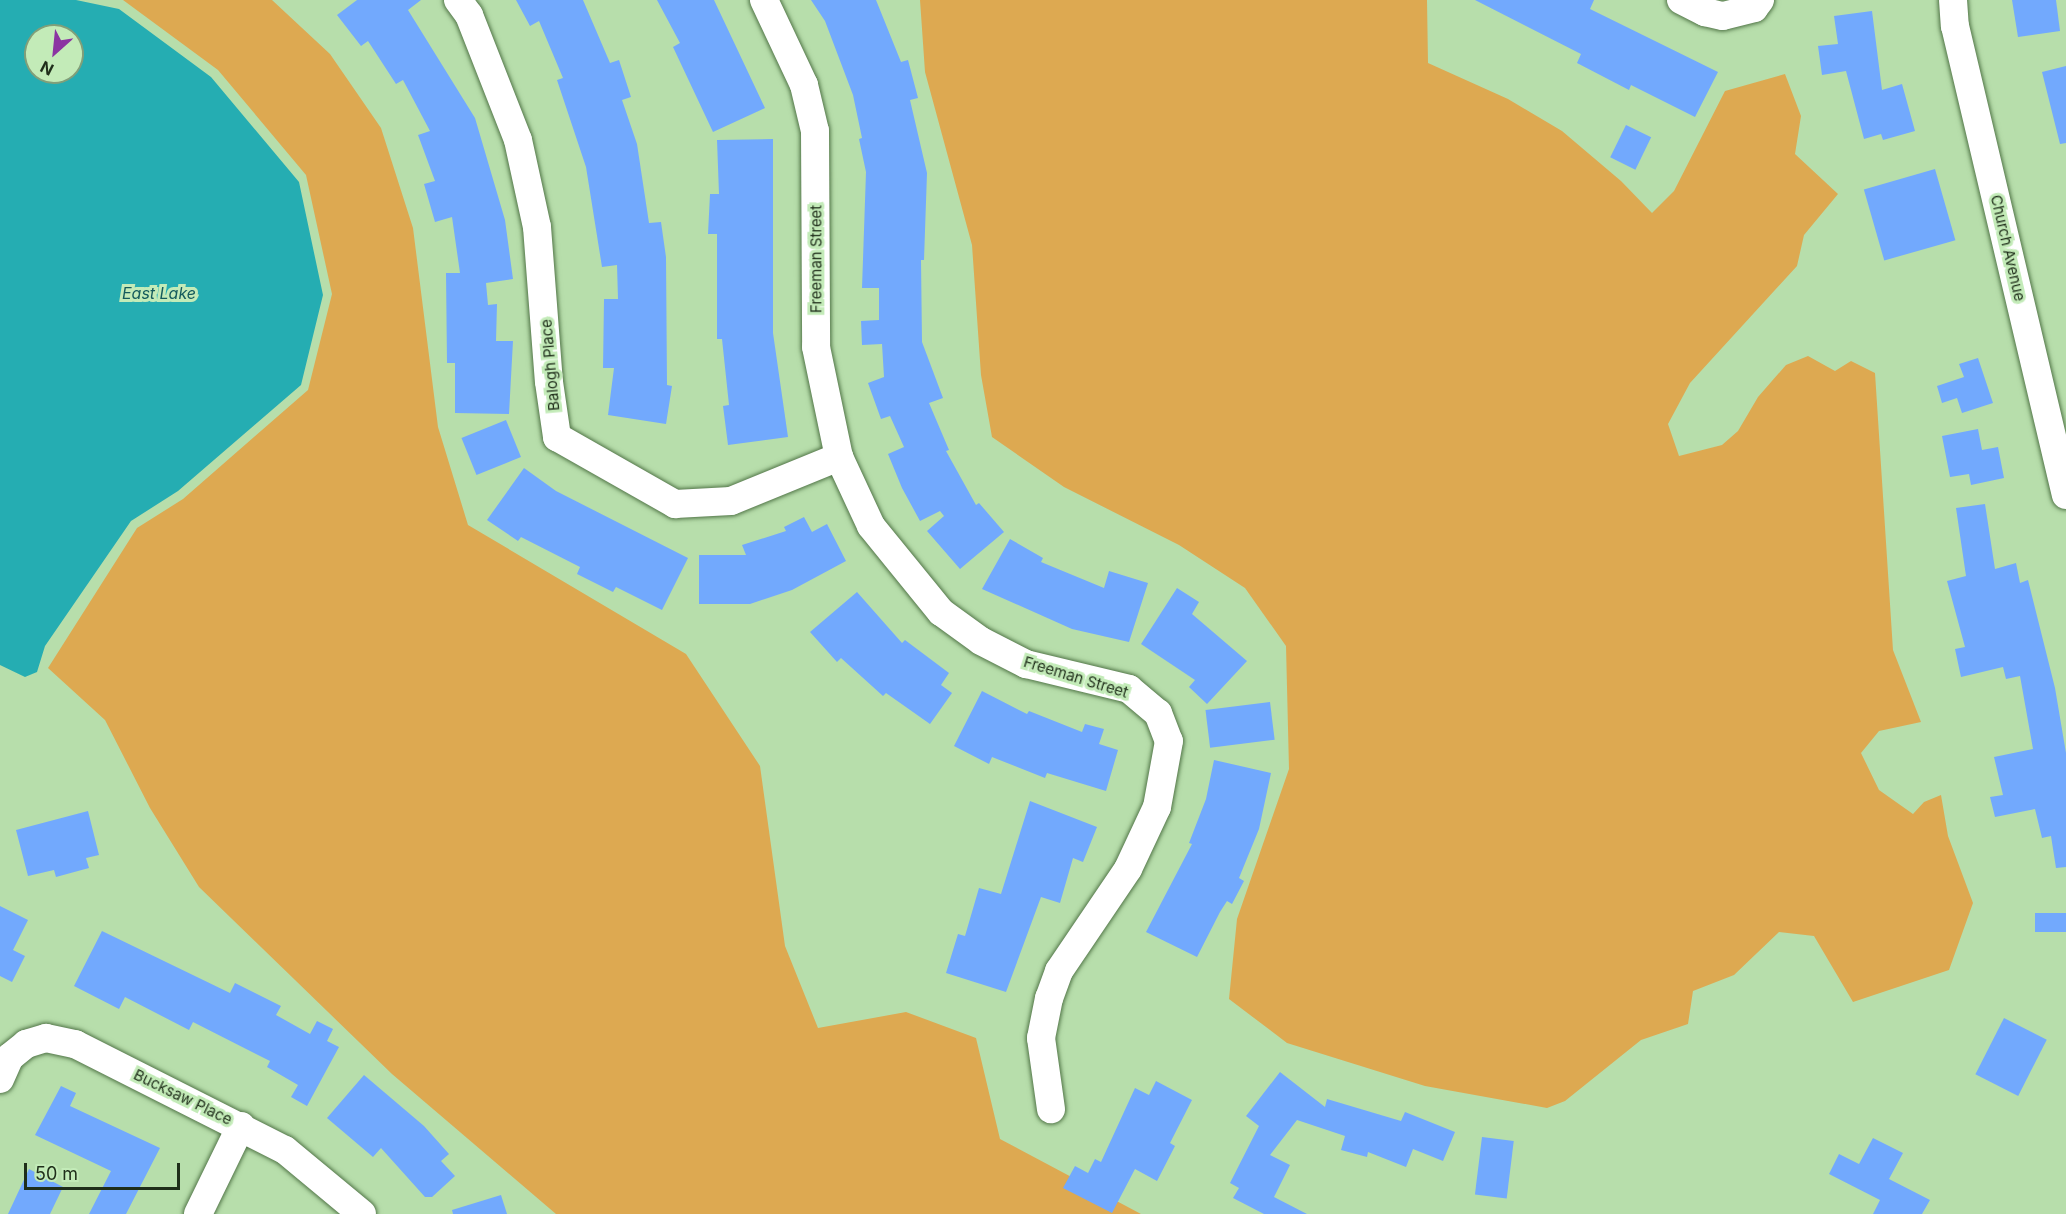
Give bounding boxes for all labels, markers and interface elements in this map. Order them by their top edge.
north arrow [24,24,84,84]
text: N [37,57,57,80]
street label: Church Avenue [1987,193,2029,303]
street label: Freeman Street [807,205,825,313]
water label: East Lake [122,283,196,303]
street label: Balogh Place [537,318,563,412]
street label: Freeman Street [1022,653,1130,701]
street label: Bucksaw Place [131,1065,235,1129]
scale bar [27,1151,183,1189]
text: 50 m [35,1163,78,1184]

